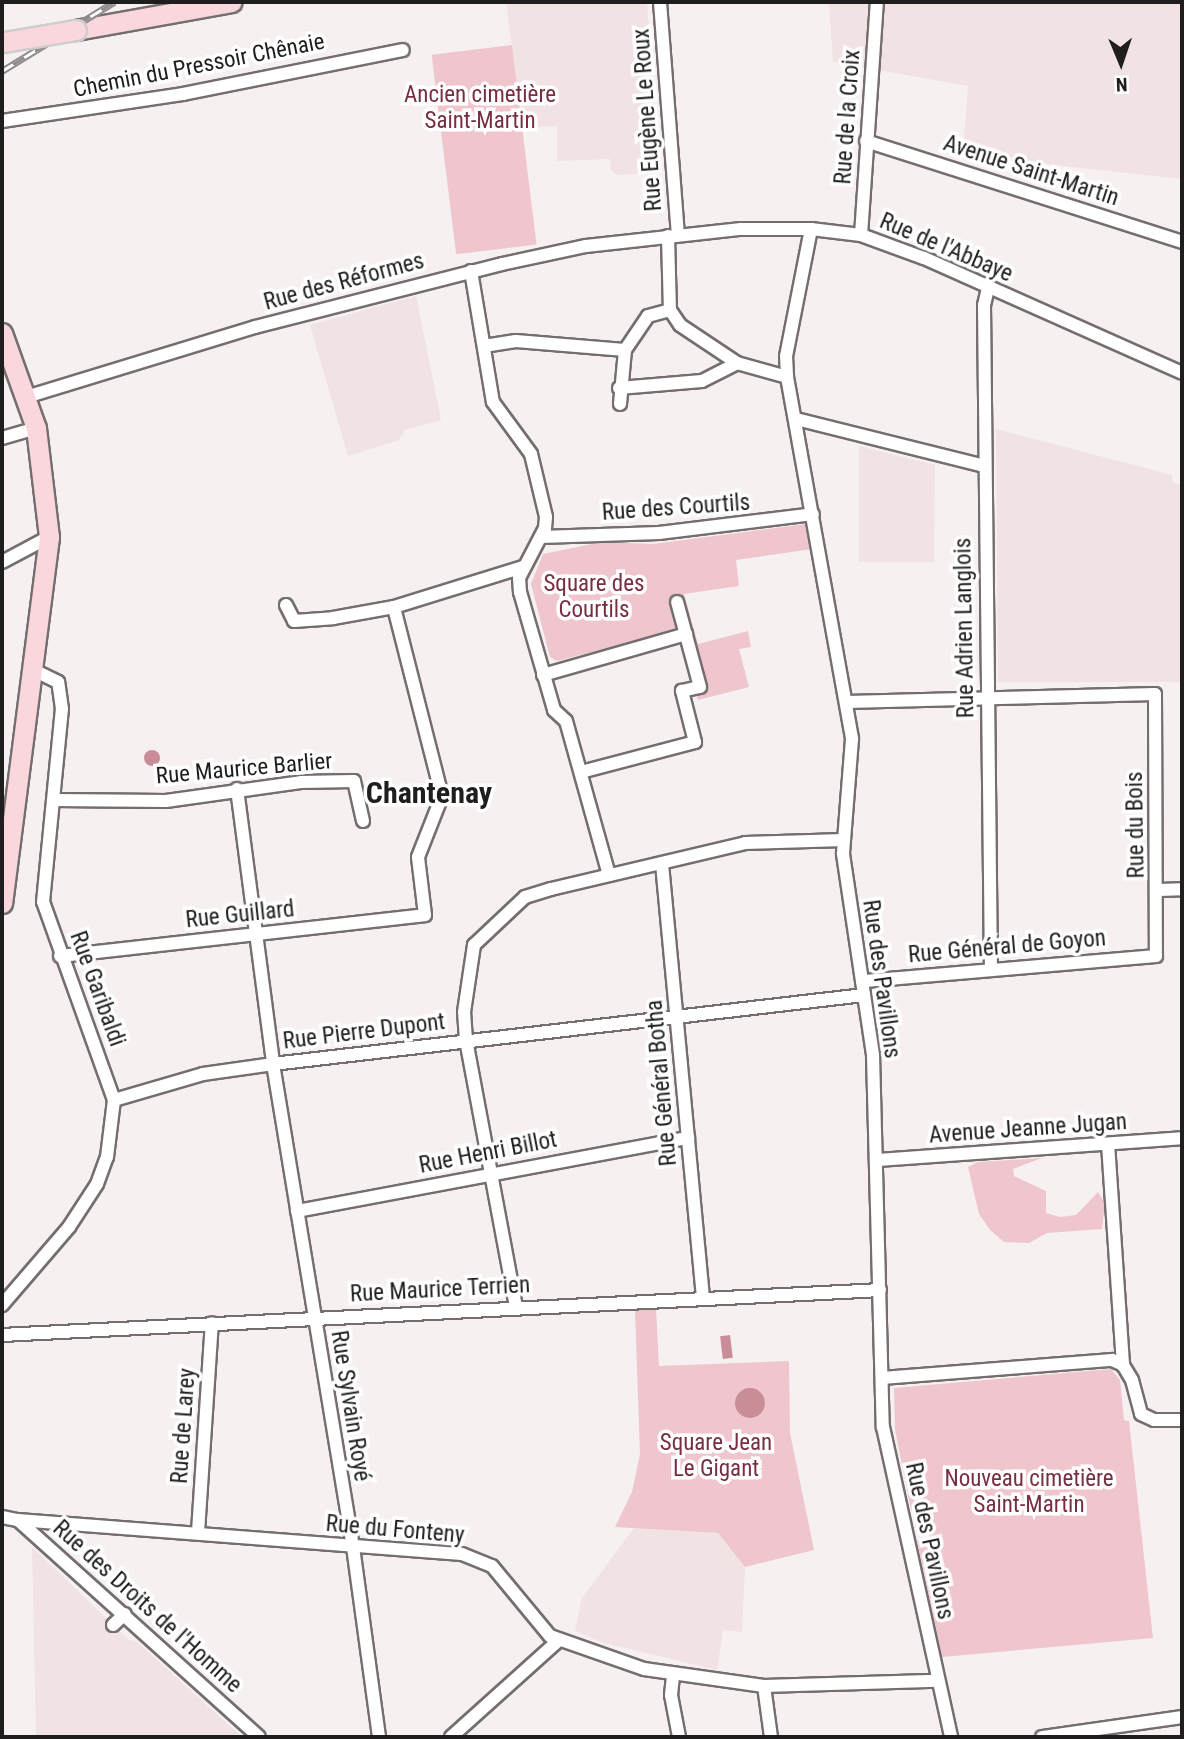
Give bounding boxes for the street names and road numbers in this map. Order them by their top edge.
street label: Chemin du Pressoir Chênaie [71,28,327,104]
street label: Rue Eugène Le Roux [628,28,668,212]
street label: Rue de la Croix [830,49,866,185]
street label: Avenue Saint-Martin [940,130,1122,212]
street label: Rue de l'Abbaye [875,208,1017,288]
street label: Rue des Réformes [261,247,427,317]
street label: Rue des Courtils [601,489,751,527]
street label: Rue Adrien Langlois [950,537,980,719]
street label: Rue Maurice Barlier [155,748,333,790]
street label: Rue du Bois [1121,771,1151,879]
street label: Rue Guillard [184,896,296,934]
street label: Rue des Pavillons [856,898,906,1060]
street label: Rue Général de Goyon [907,925,1107,969]
street label: Rue Garibaldi [63,928,131,1050]
street label: Rue Général Botha [641,999,683,1167]
street label: Rue Pierre Dupont [281,1008,447,1056]
street label: Avenue Jeanne Jugan [928,1108,1128,1150]
street label: Rue Henri Billot [417,1126,559,1180]
street label: Rue Maurice Terrien [349,1271,531,1309]
street label: Rue Sylvain Royé [324,1329,376,1483]
street label: Rue de Larey [166,1367,202,1485]
street label: Rue des Pavillons [899,1460,959,1622]
street label: Rue du Fonteny [325,1510,465,1550]
street label: Rue des Droits de l'Homme [47,1515,247,1699]

